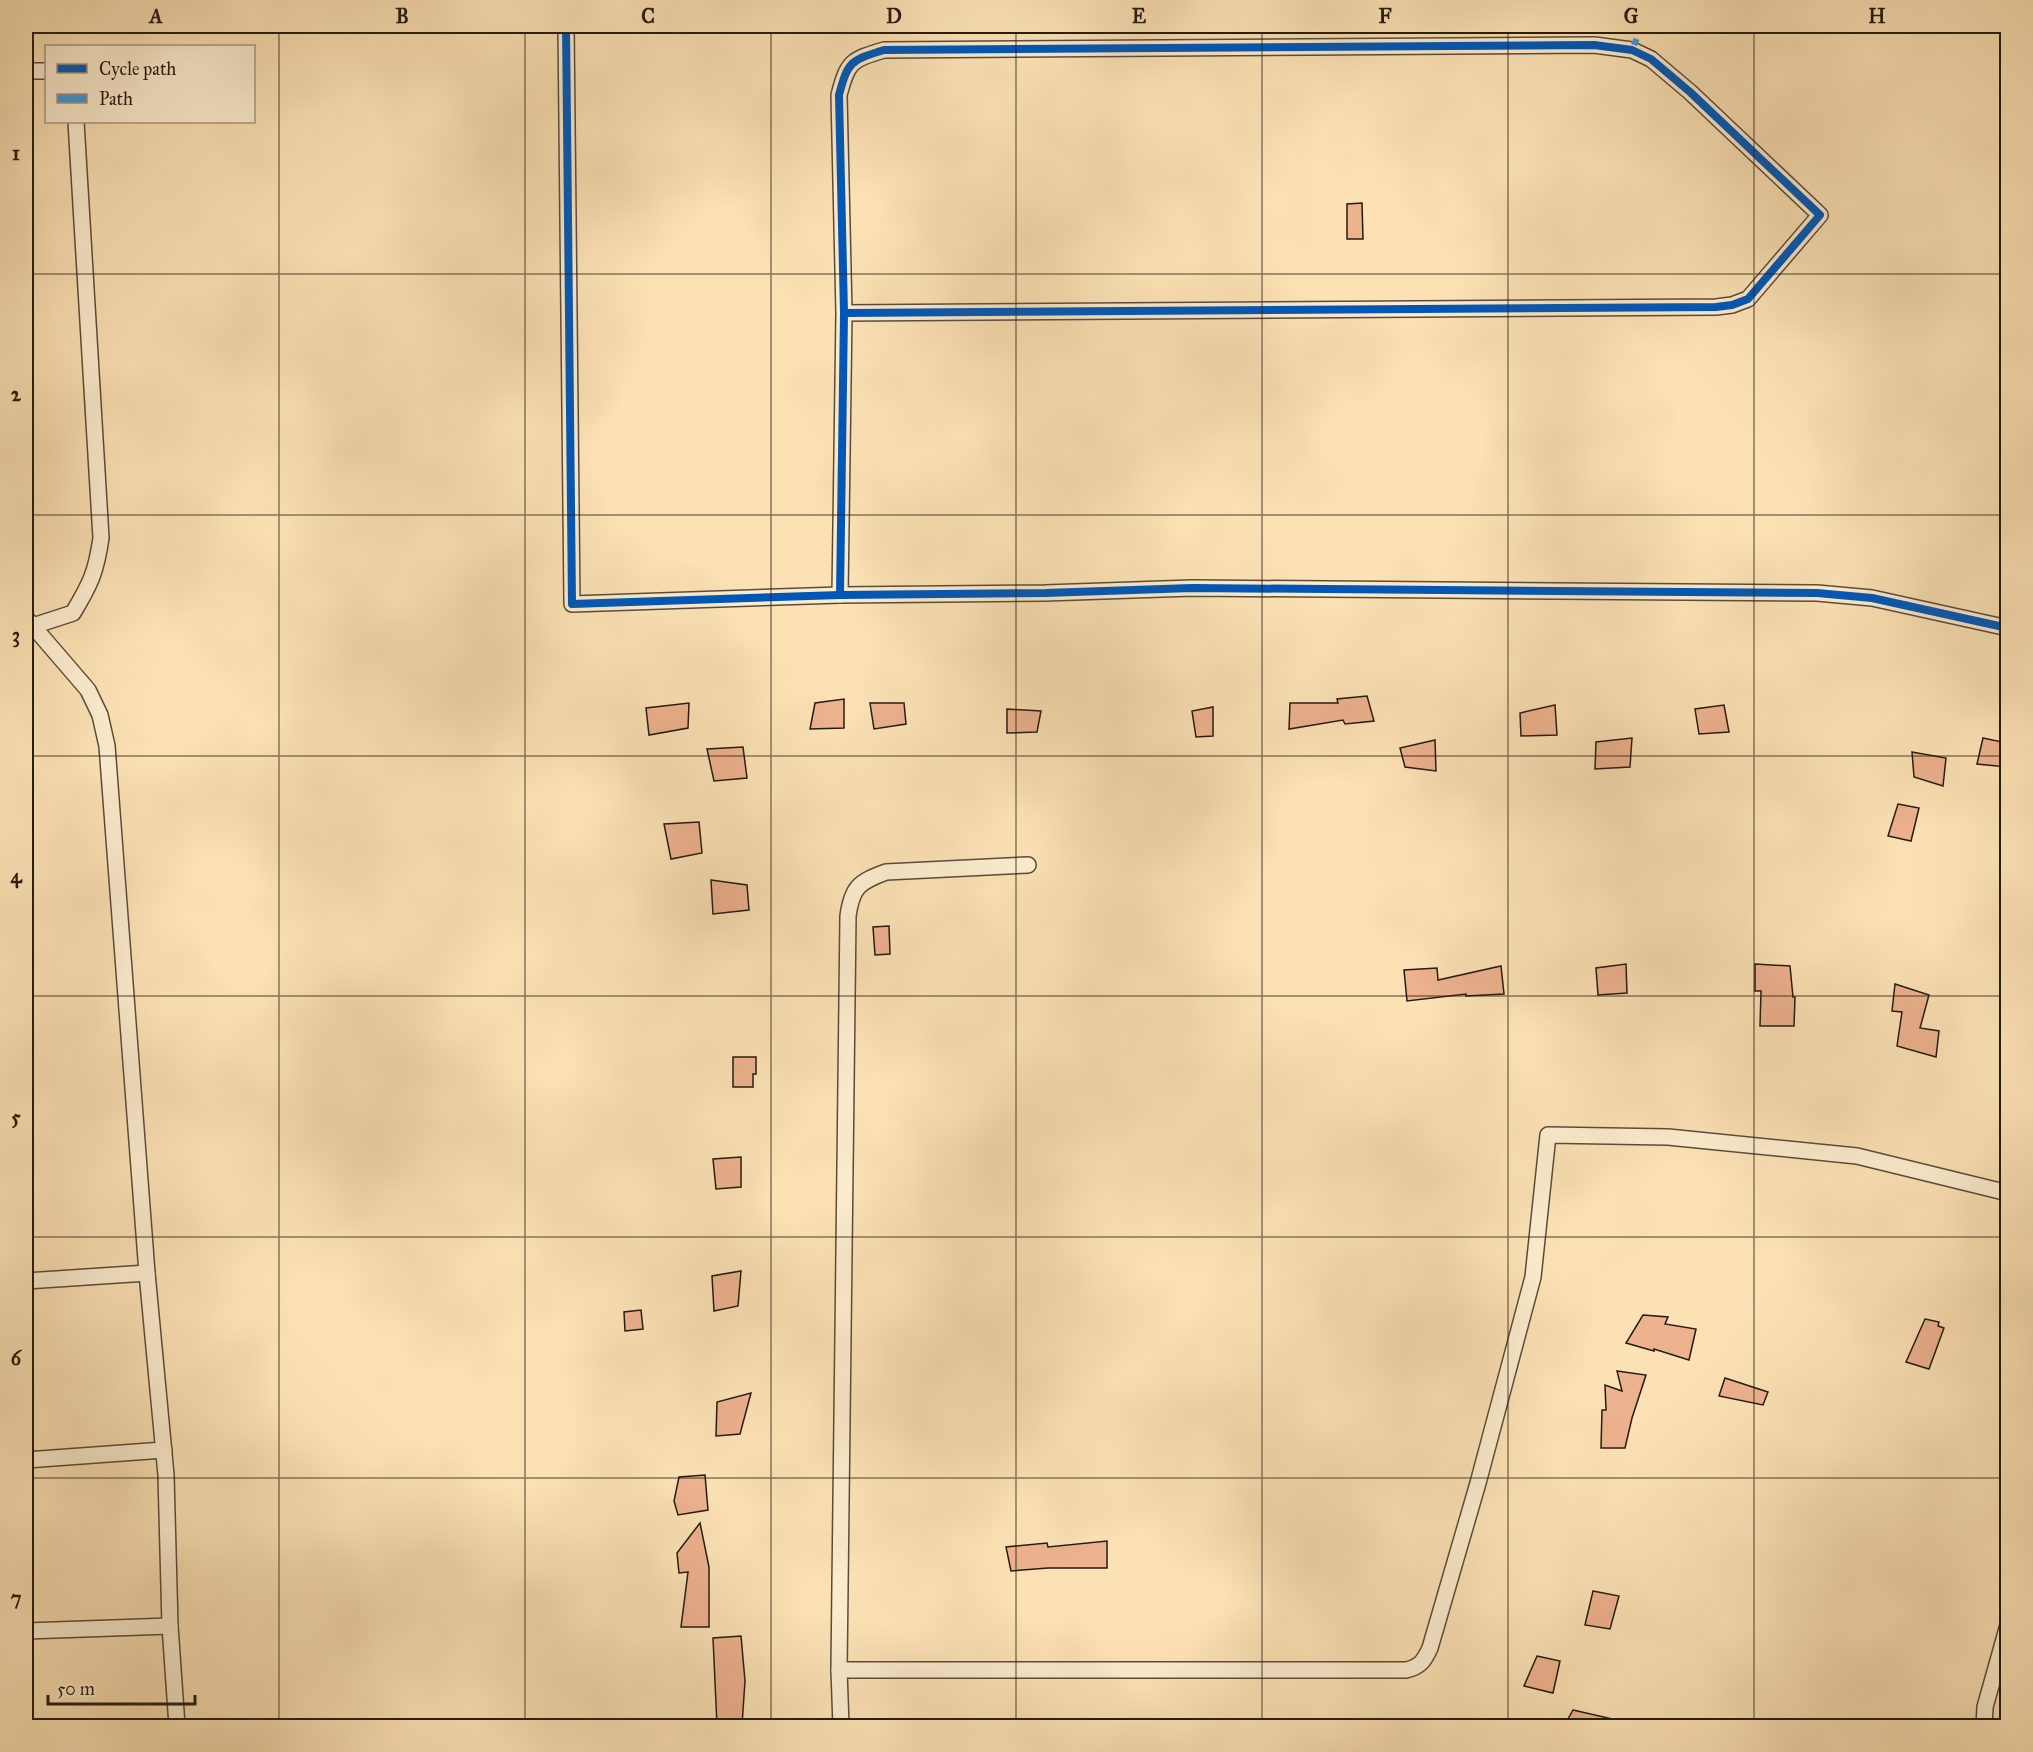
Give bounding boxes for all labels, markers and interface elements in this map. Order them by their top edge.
text: A [147,4,163,28]
text: B [395,4,409,28]
text: C [641,4,655,28]
text: D [886,4,902,28]
text: E [1132,4,1147,28]
text: F [1378,4,1392,28]
text: G [1624,4,1639,28]
text: H [1868,4,1886,28]
legend [45,45,255,123]
text: Cycle path [99,58,176,80]
text: Path [99,88,133,110]
text: 1 [12,141,20,165]
text: 2 [11,382,22,406]
text: 3 [12,623,20,648]
text: 4 [10,864,22,889]
text: 5 [11,1105,21,1129]
text: 6 [11,1346,23,1370]
text: 7 [11,1586,22,1610]
scale bar [48,1668,195,1706]
text: 50 m [57,1678,95,1700]

